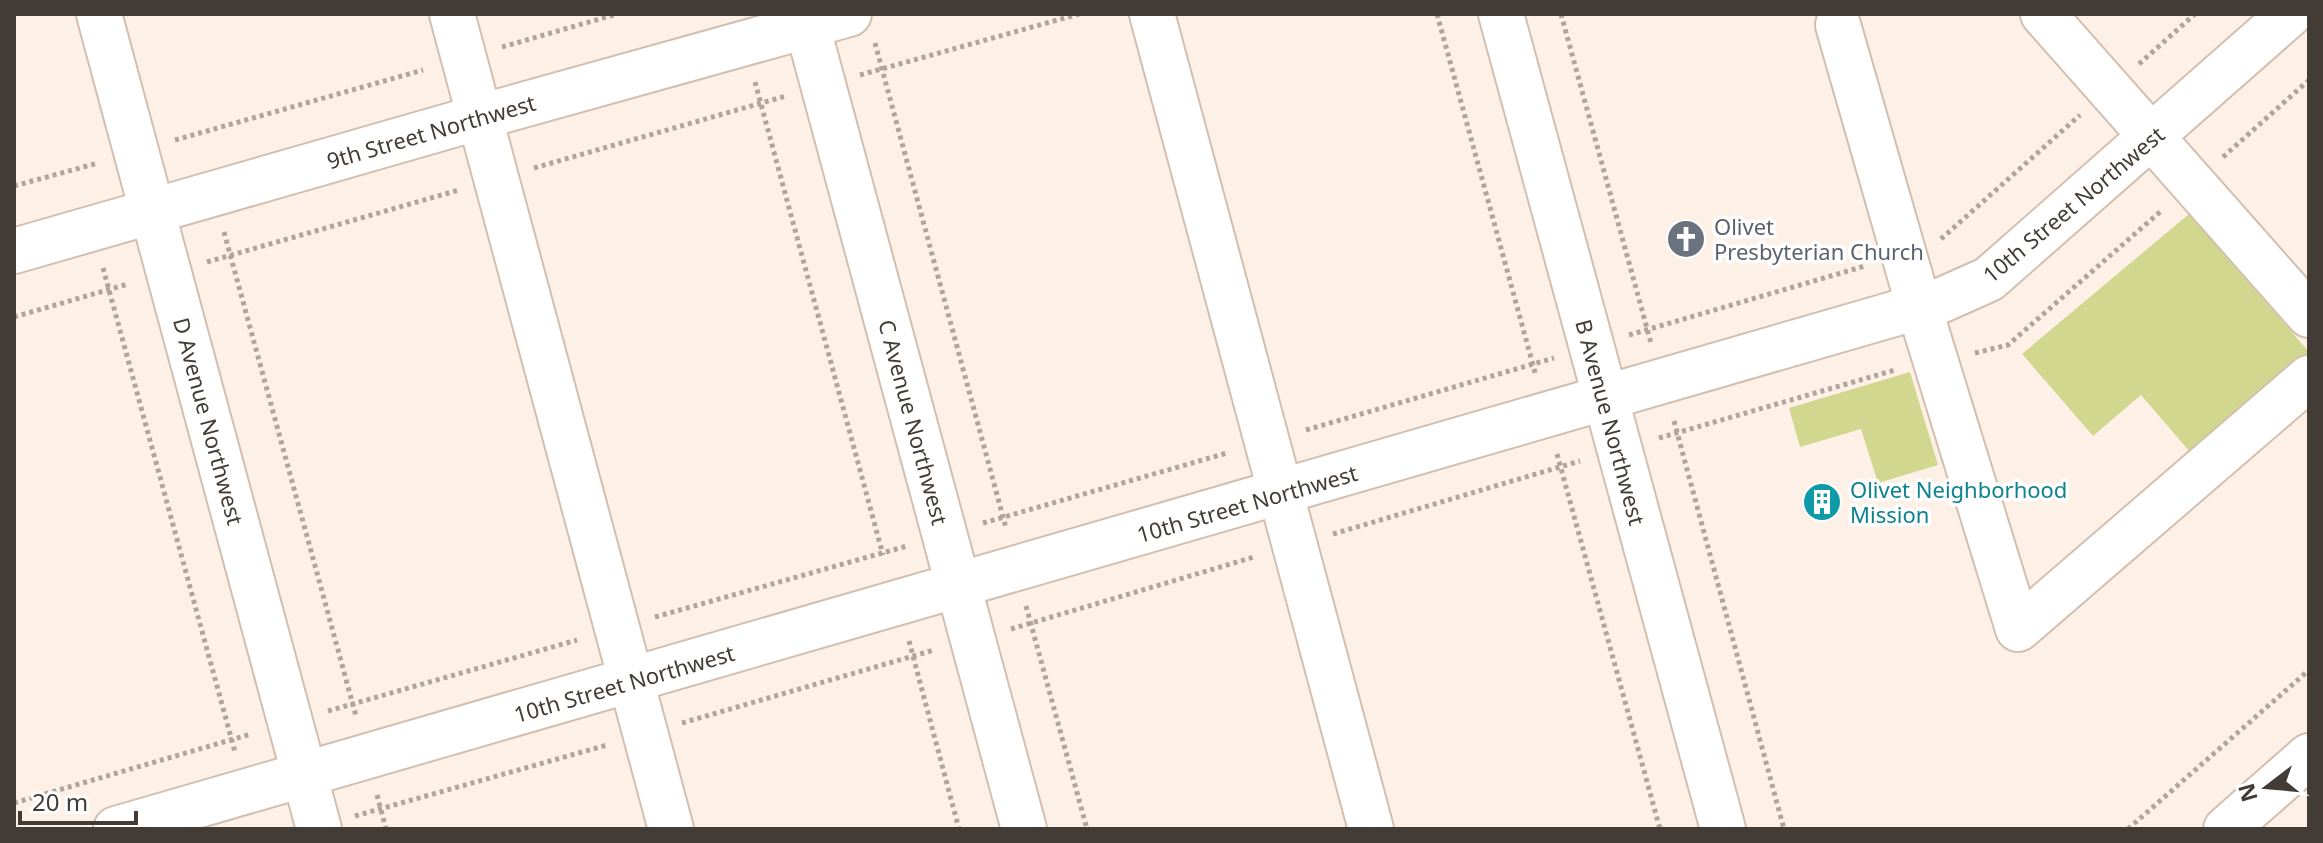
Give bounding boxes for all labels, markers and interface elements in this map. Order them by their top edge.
street label: 9th Street Northwest [323,87,539,175]
street label: 10th Street Northwest [1976,119,2170,289]
place label: Olivet Presbyterian Church [1714,211,1924,266]
church icon: Olivet Presbyterian Church [1665,218,1707,260]
street label: D Avenue Northwest [167,314,251,528]
street label: C Avenue Northwest [872,316,956,528]
street label: B Avenue Northwest [1569,316,1653,528]
street label: 10th Street Northwest [1133,457,1361,549]
place label: Olivet Neighborhood Mission [1850,474,2067,529]
building icon: Olivet Neighborhood Mission [1801,481,1843,523]
street label: 10th Street Northwest [510,637,738,729]
north arrow [2227,747,2307,827]
scale bar [20,775,136,825]
text: N [2230,780,2264,806]
text: 20 m [32,785,88,818]

